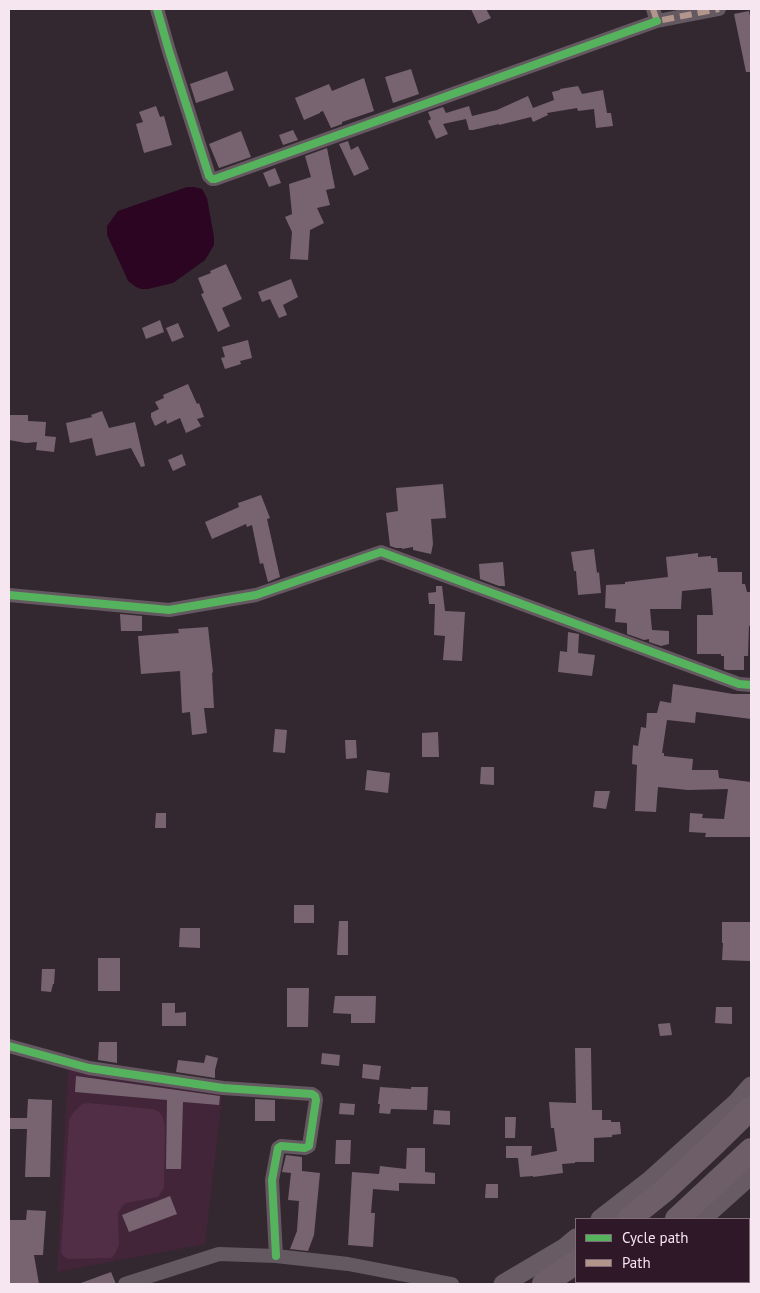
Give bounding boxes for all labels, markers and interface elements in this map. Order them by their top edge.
legend [575,1218,750,1283]
text: Cycle path [622,1228,688,1247]
text: Path [622,1253,651,1272]

